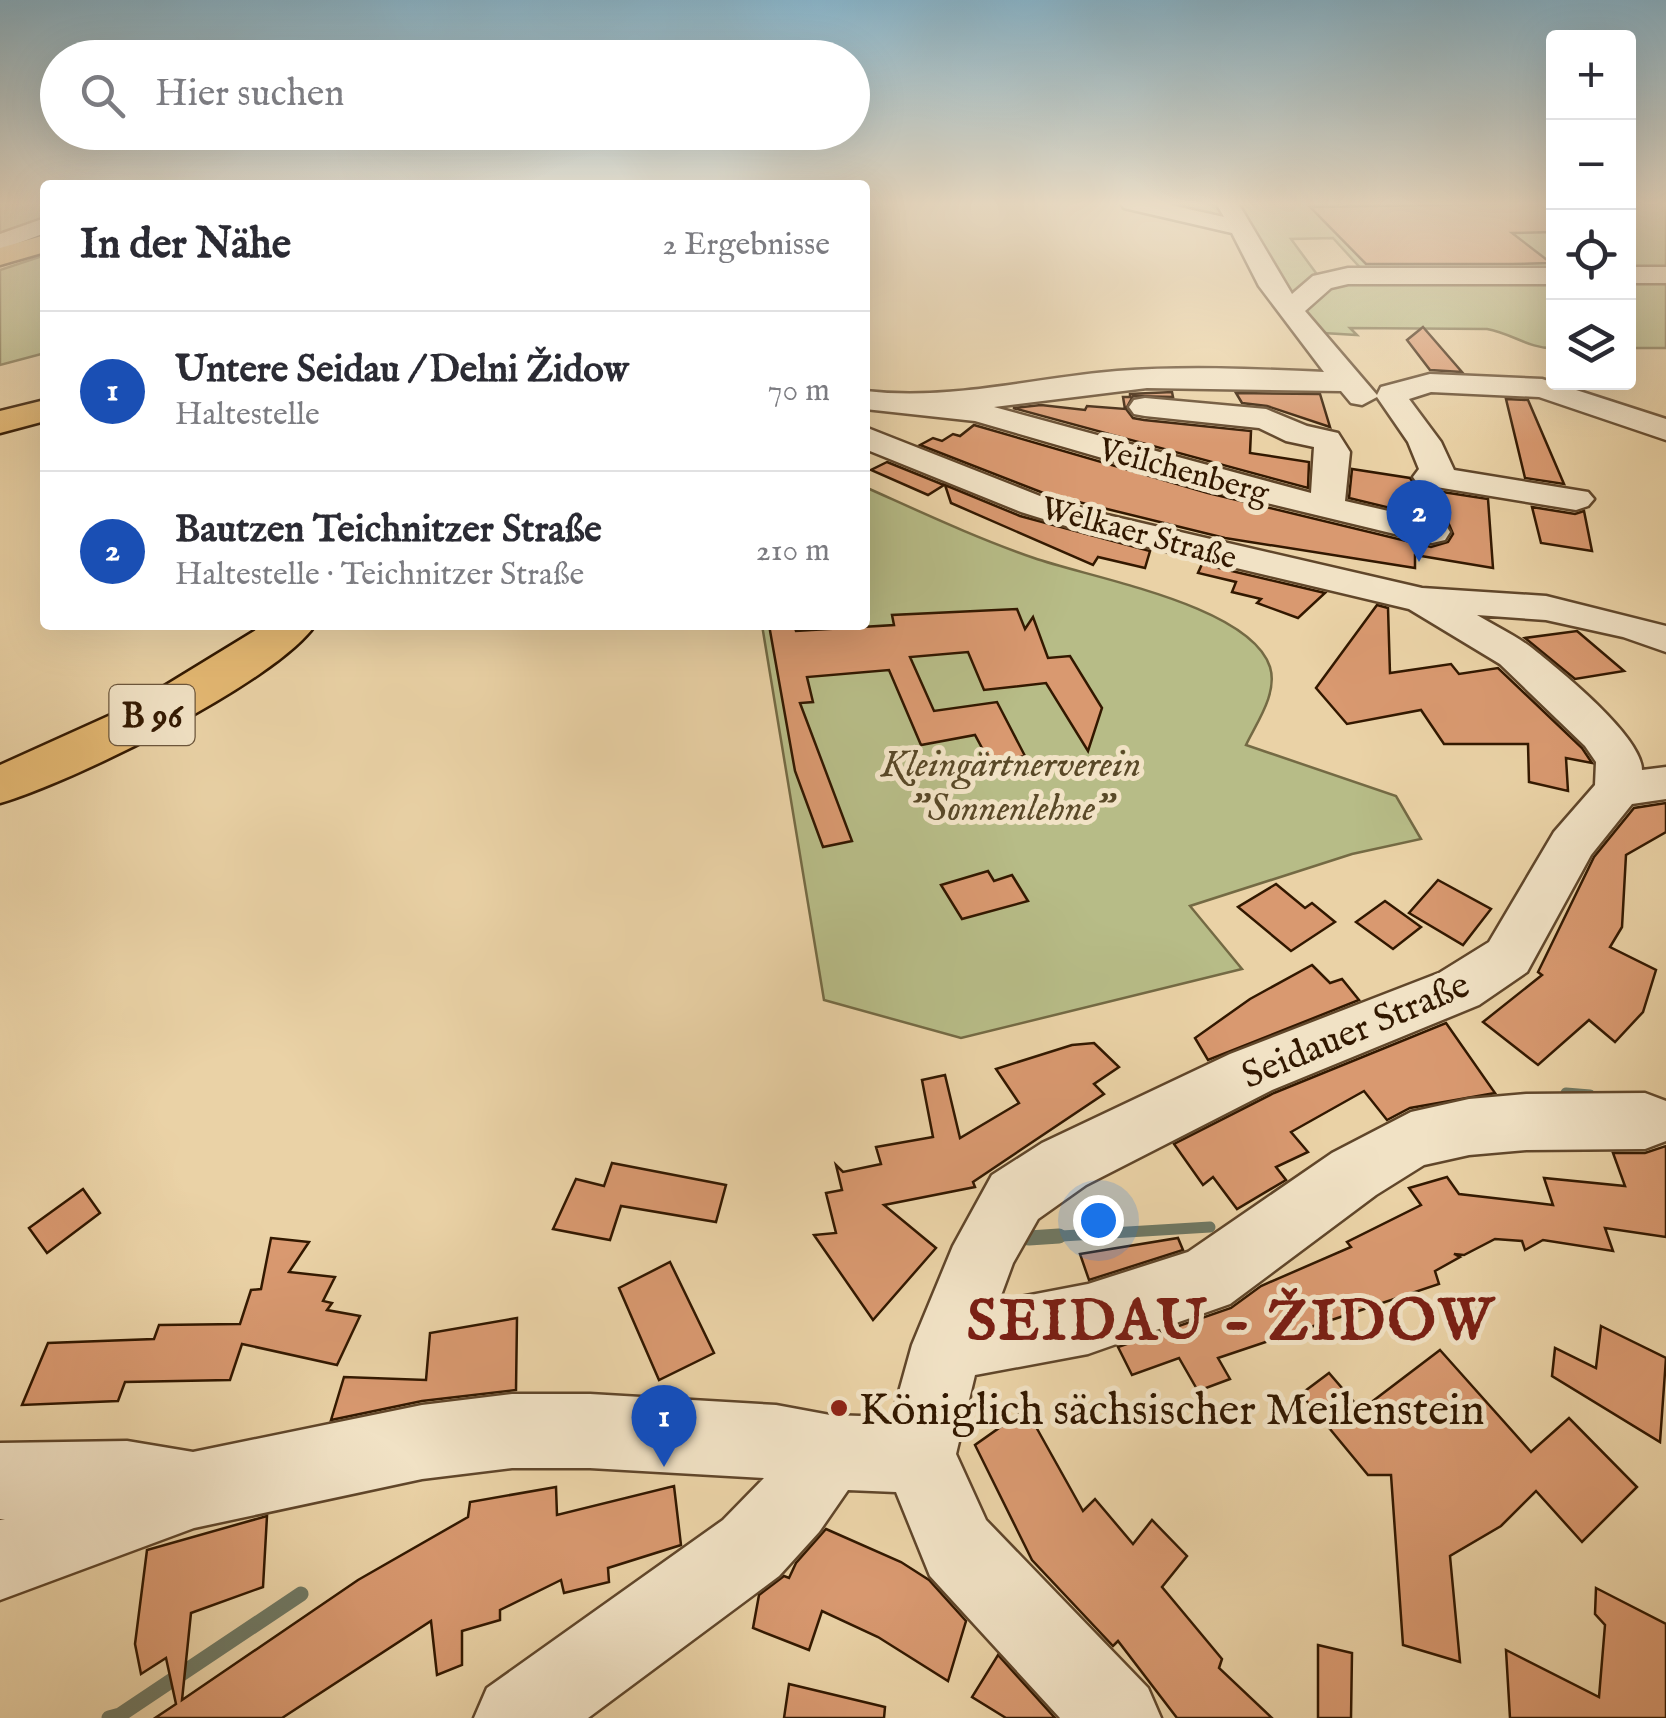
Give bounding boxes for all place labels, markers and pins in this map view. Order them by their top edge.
pin: 2 [1386,480,1452,562]
place label: Königlich sächsischer Meilenstein [859,1383,1485,1440]
pin: 1 [632,1384,696,1467]
marker: Königlich sächsischer Meilenstein [828,1397,850,1419]

